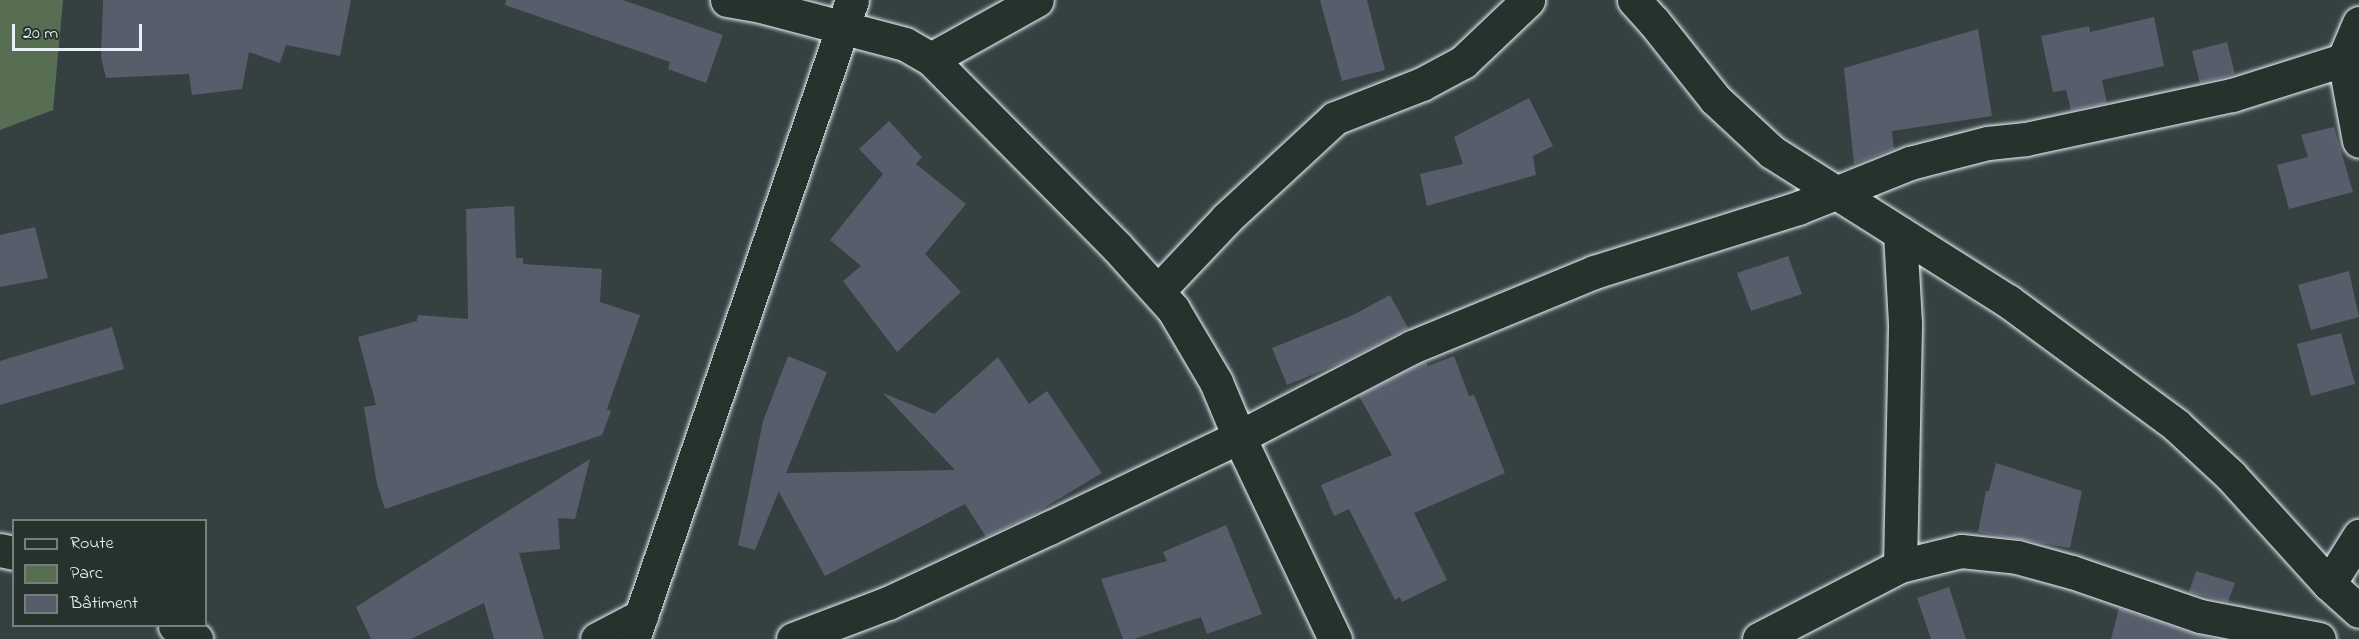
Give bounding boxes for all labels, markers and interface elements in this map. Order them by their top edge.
scale bar [15,12,146,50]
text: 20 m [23,21,58,47]
legend [12,519,207,627]
text: Route [70,531,114,557]
text: Parc [70,561,103,587]
text: Bâtiment [70,591,138,617]

